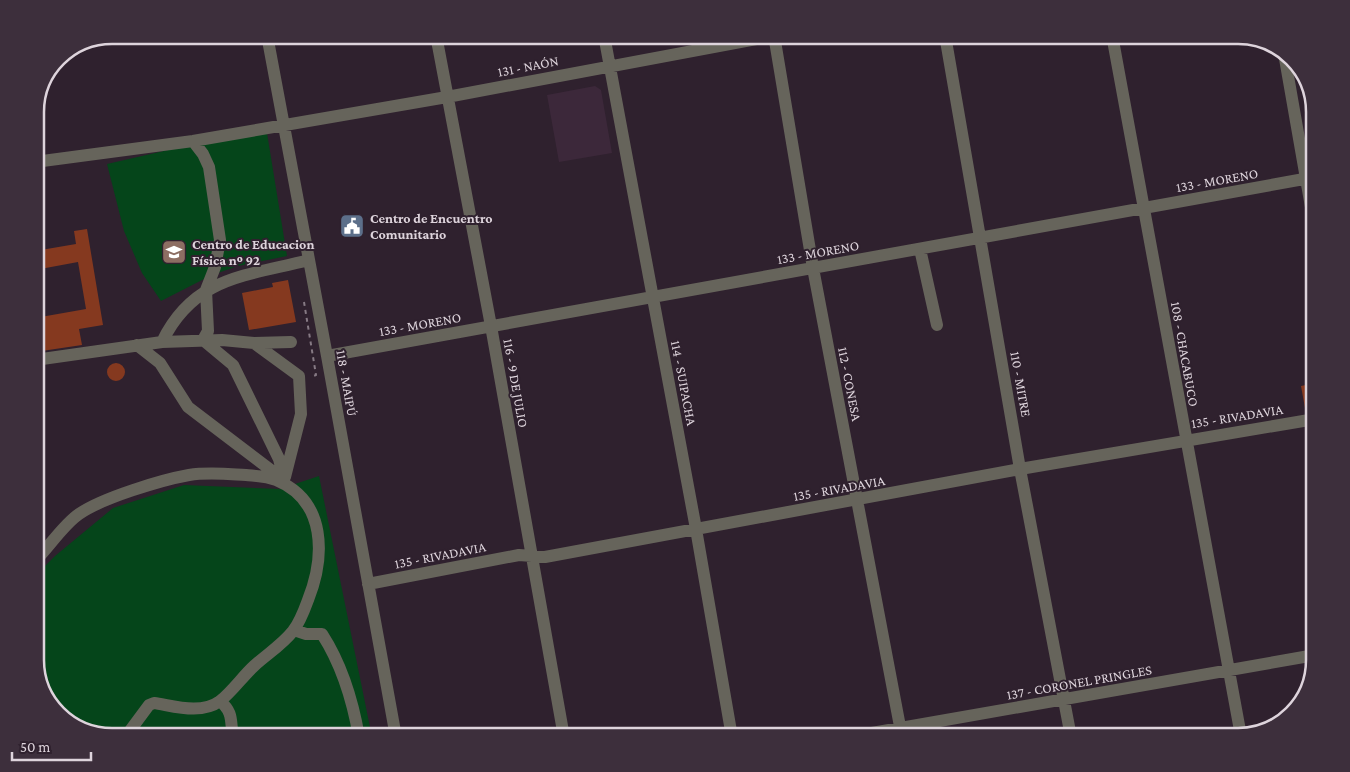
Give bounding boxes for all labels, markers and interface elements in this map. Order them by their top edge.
street label: 131 - NAÓN [496,52,560,80]
street label: 133 - MORENO [1175,165,1259,195]
place label: Centro de Encuentro Comunitario [370,210,492,242]
public building icon: Centro de Encuentro Comunitario [339,213,365,239]
place label: Centro de Educacion Física nº 92 [192,236,314,268]
street label: 133 - MORENO [776,237,860,267]
school or university icon: Centro de Educacion Física nº 92 [161,239,187,265]
street label: 108 - CHACABUCO [1168,300,1202,408]
street label: 133 - MORENO [378,309,462,339]
street label: 116 - 9 DE JULIO [500,337,532,429]
street label: 114 - SUIPACHA [668,339,700,427]
street label: 112 - CONESA [835,346,865,422]
street label: 118 - MAIPÚ [333,349,361,417]
street label: 110 - MITRE [1007,350,1035,418]
street label: 135 - RIVADAVIA [1190,401,1284,431]
street label: 135 - RIVADAVIA [792,472,886,504]
street label: 135 - RIVADAVIA [393,538,487,572]
street label: 137 - CORONEL PRINGLES [1005,661,1153,703]
scale bar [12,730,91,762]
text: 50 m [20,739,50,755]

